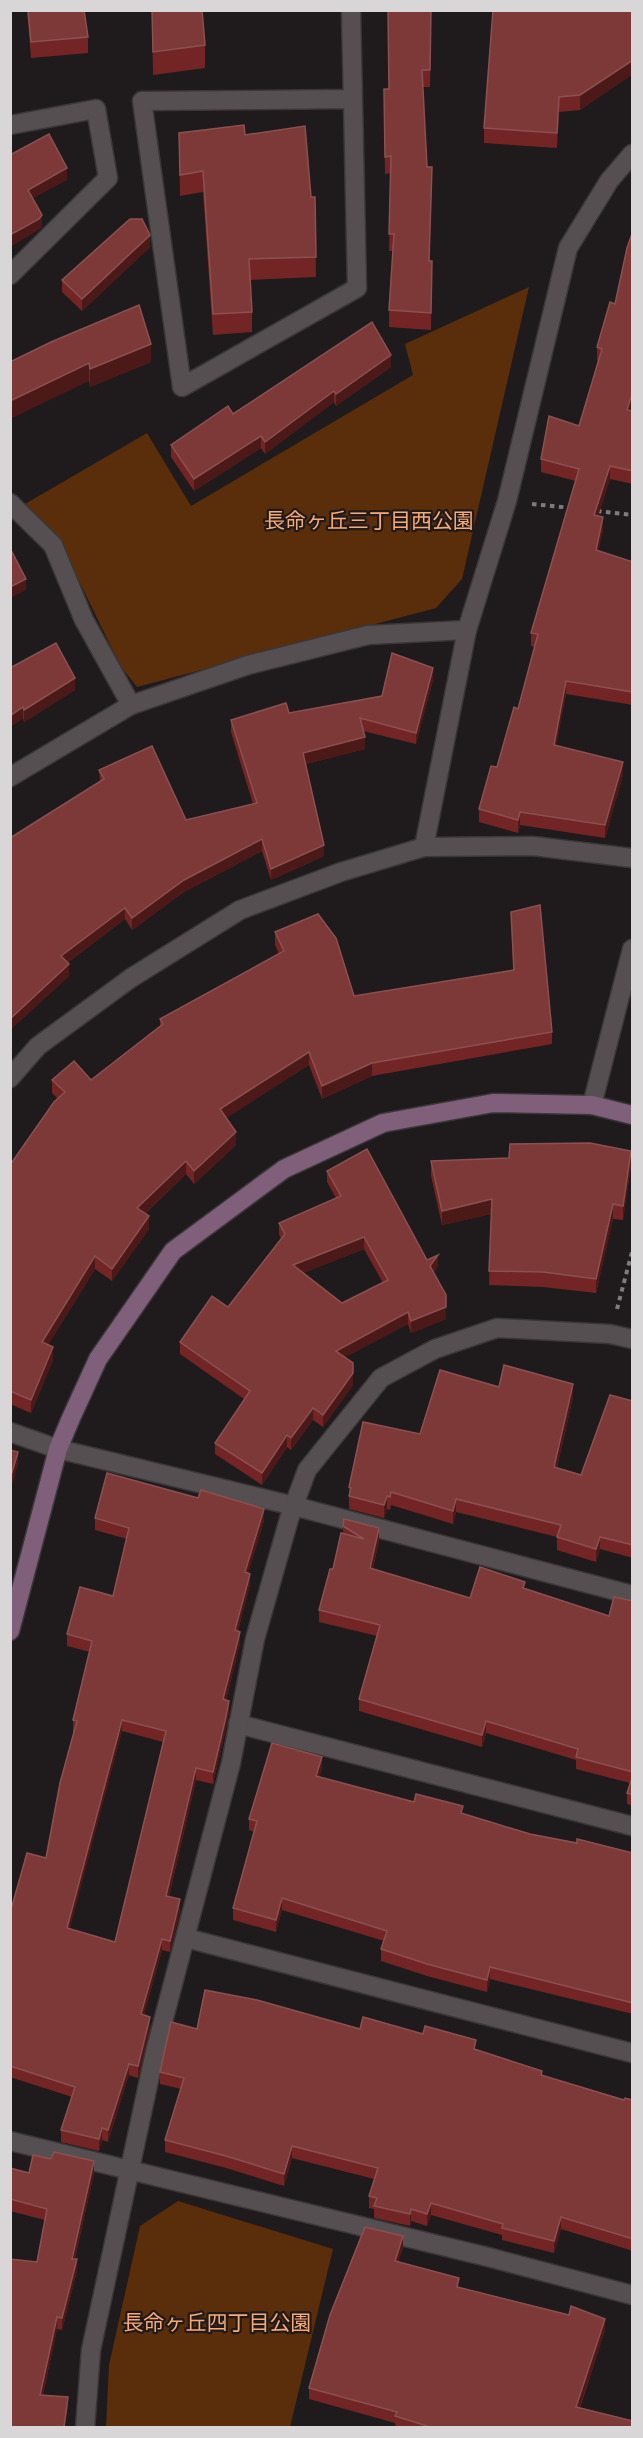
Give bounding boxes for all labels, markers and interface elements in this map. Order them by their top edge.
park label: 長命ヶ丘三丁目西公園 [264,506,474,534]
park label: 長命ヶ丘四丁目公園 [123,2308,312,2336]

